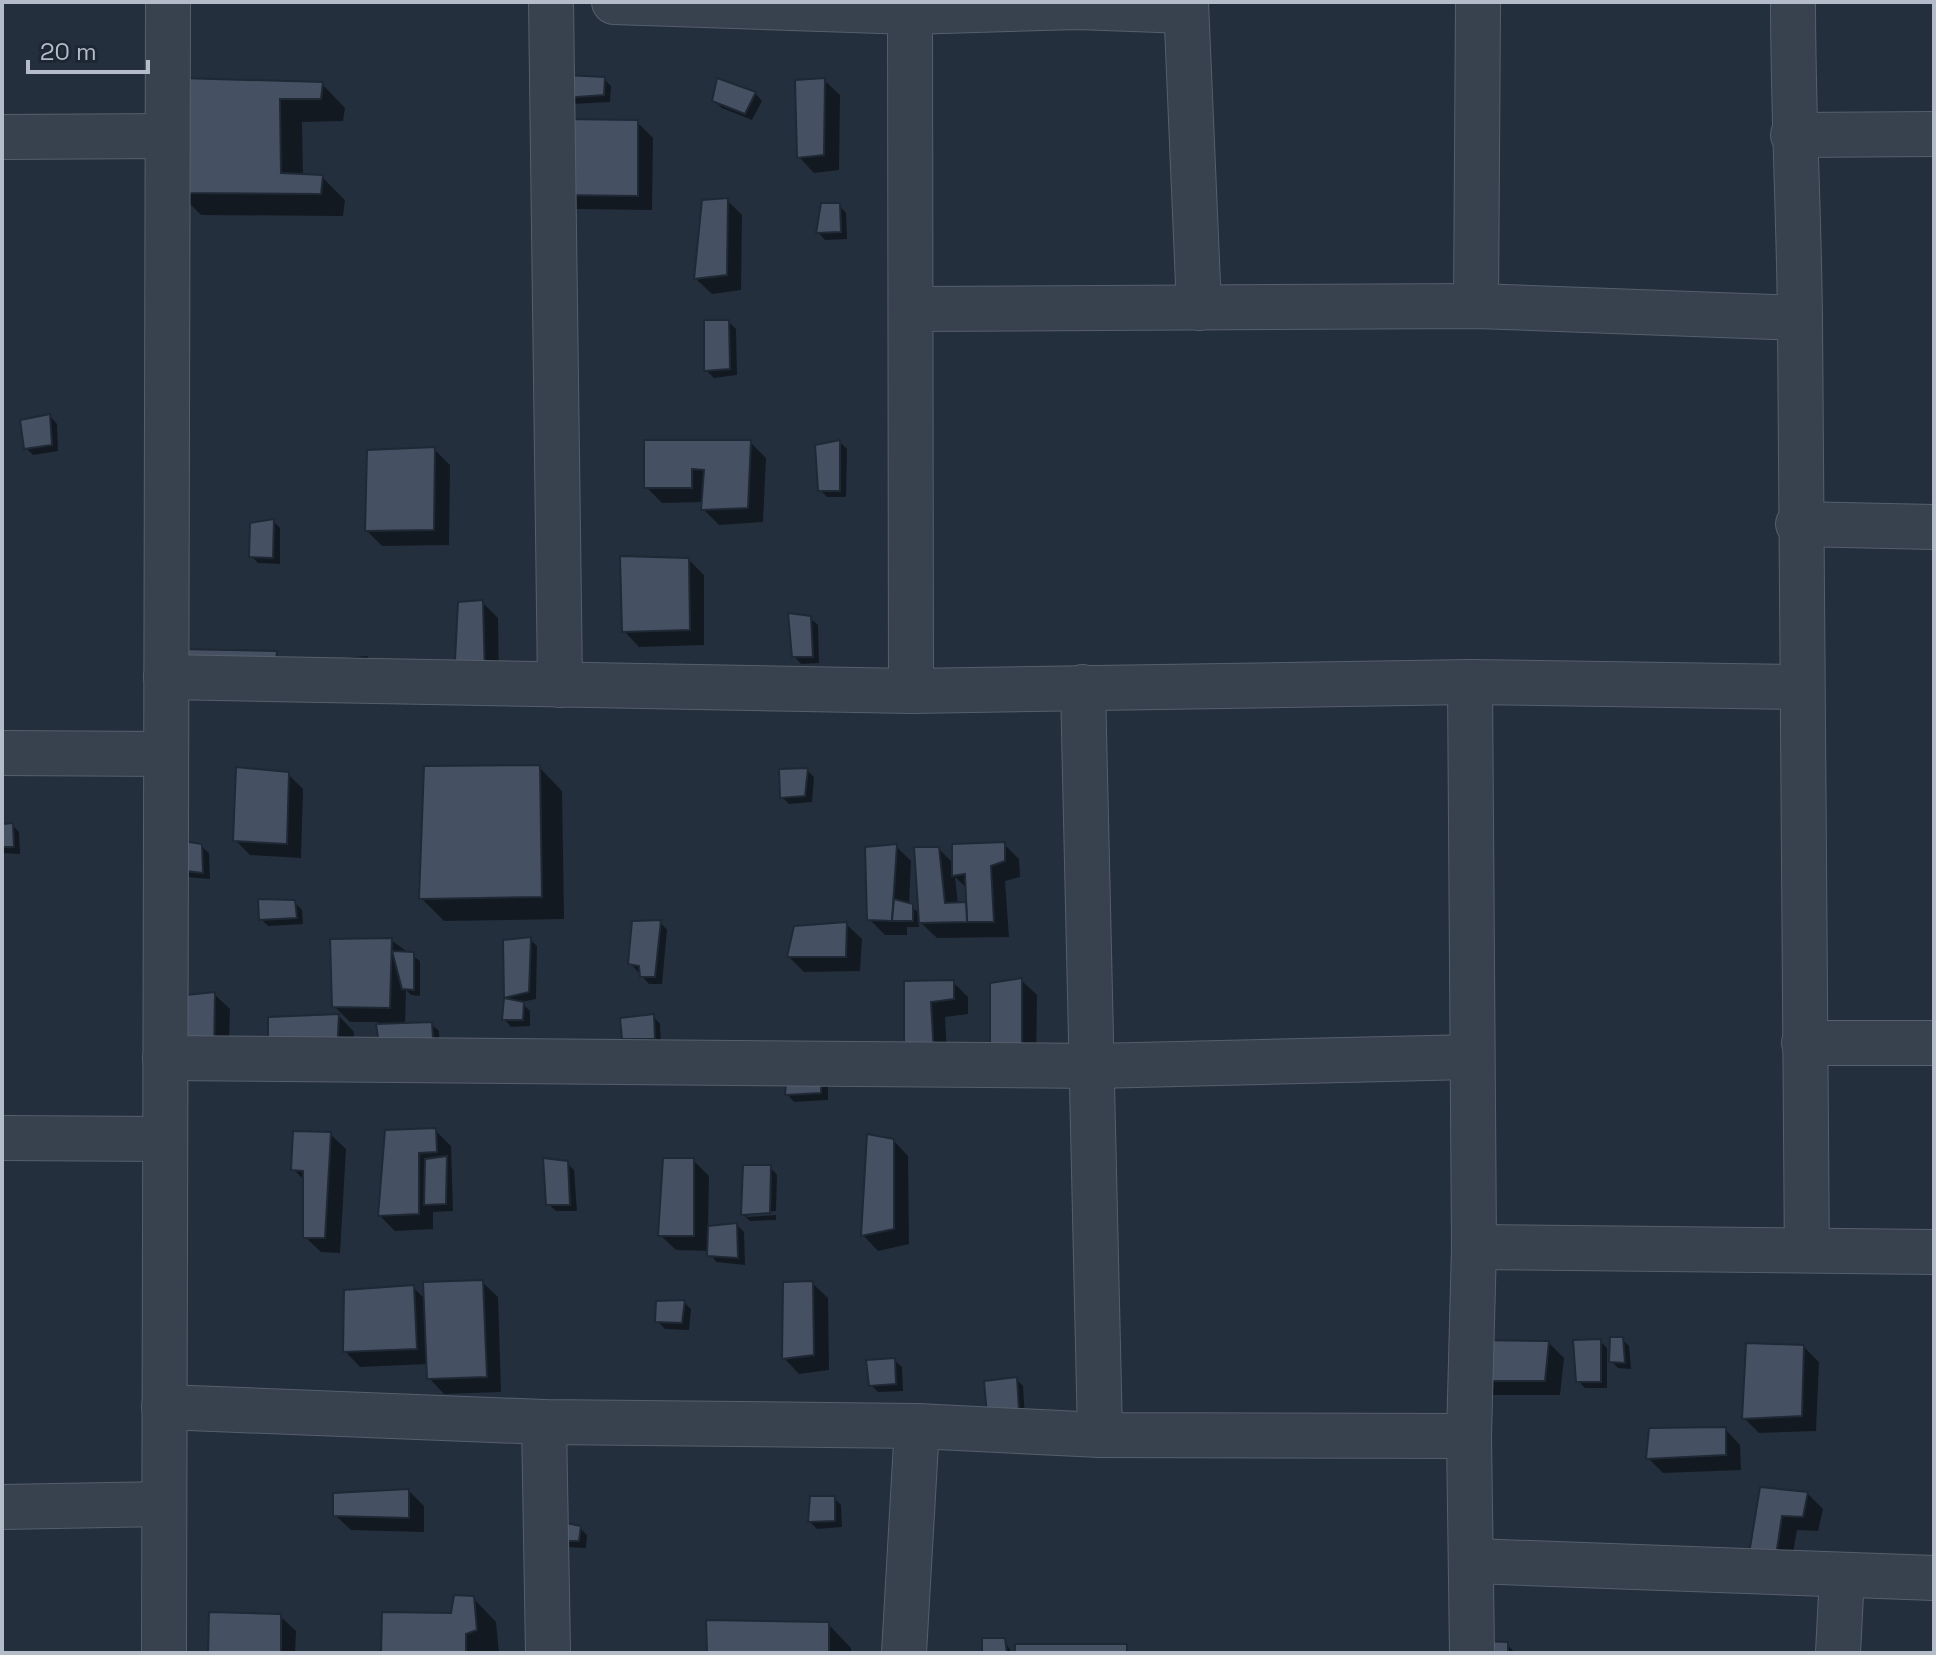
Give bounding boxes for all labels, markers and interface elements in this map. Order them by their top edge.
scale bar [28,24,148,74]
text: 20 m [40,36,97,67]

